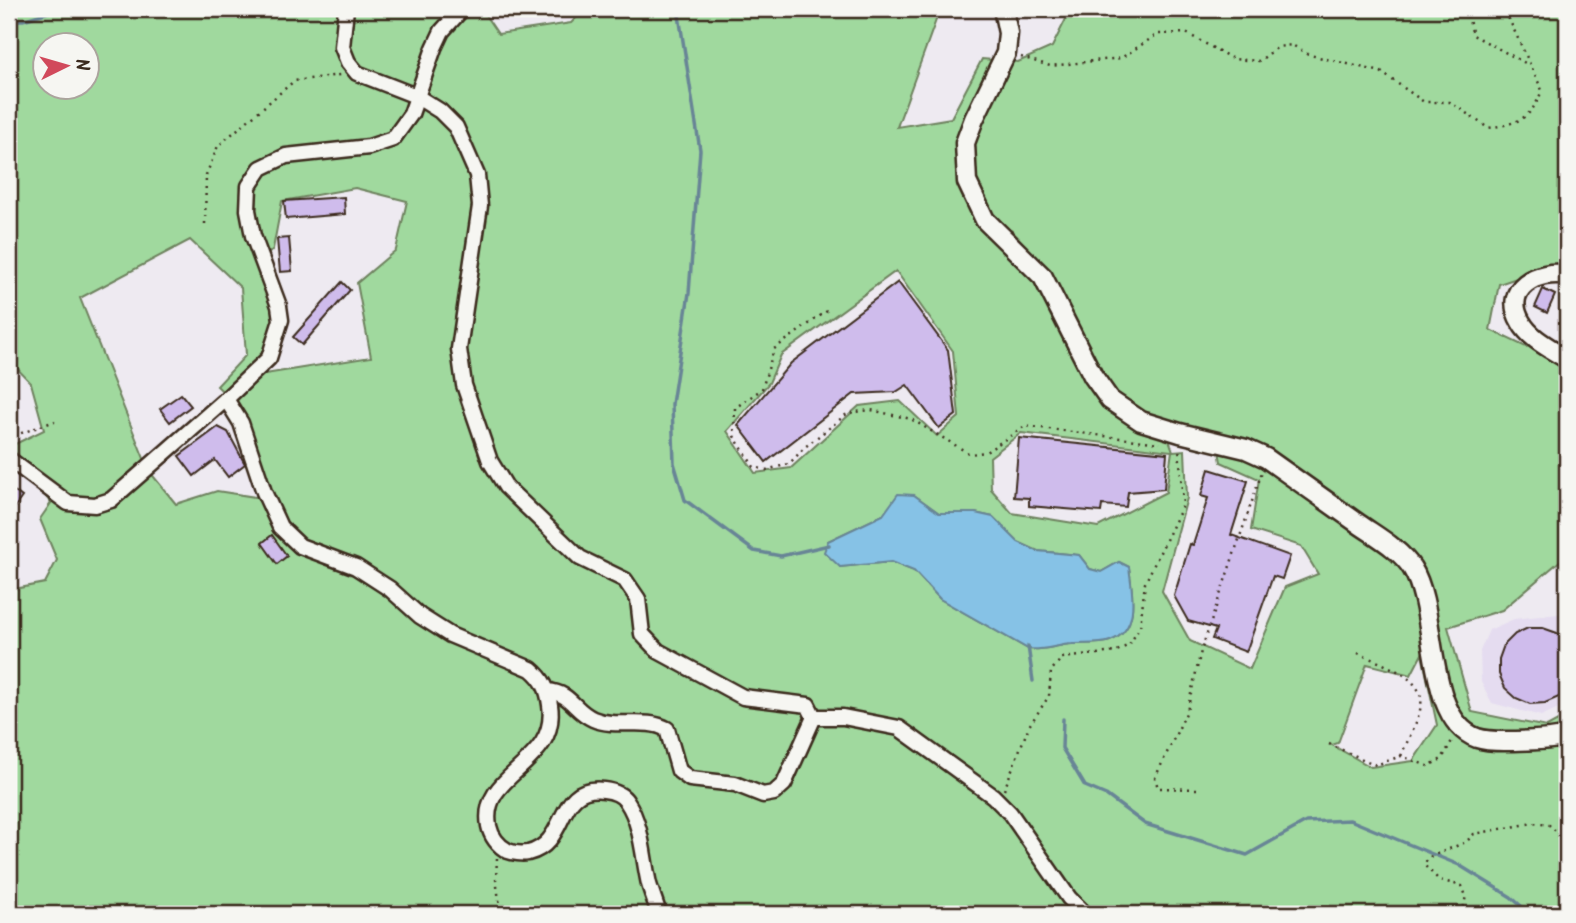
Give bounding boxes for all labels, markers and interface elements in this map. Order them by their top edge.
north arrow [32,32,102,102]
text: N [65,57,96,72]

